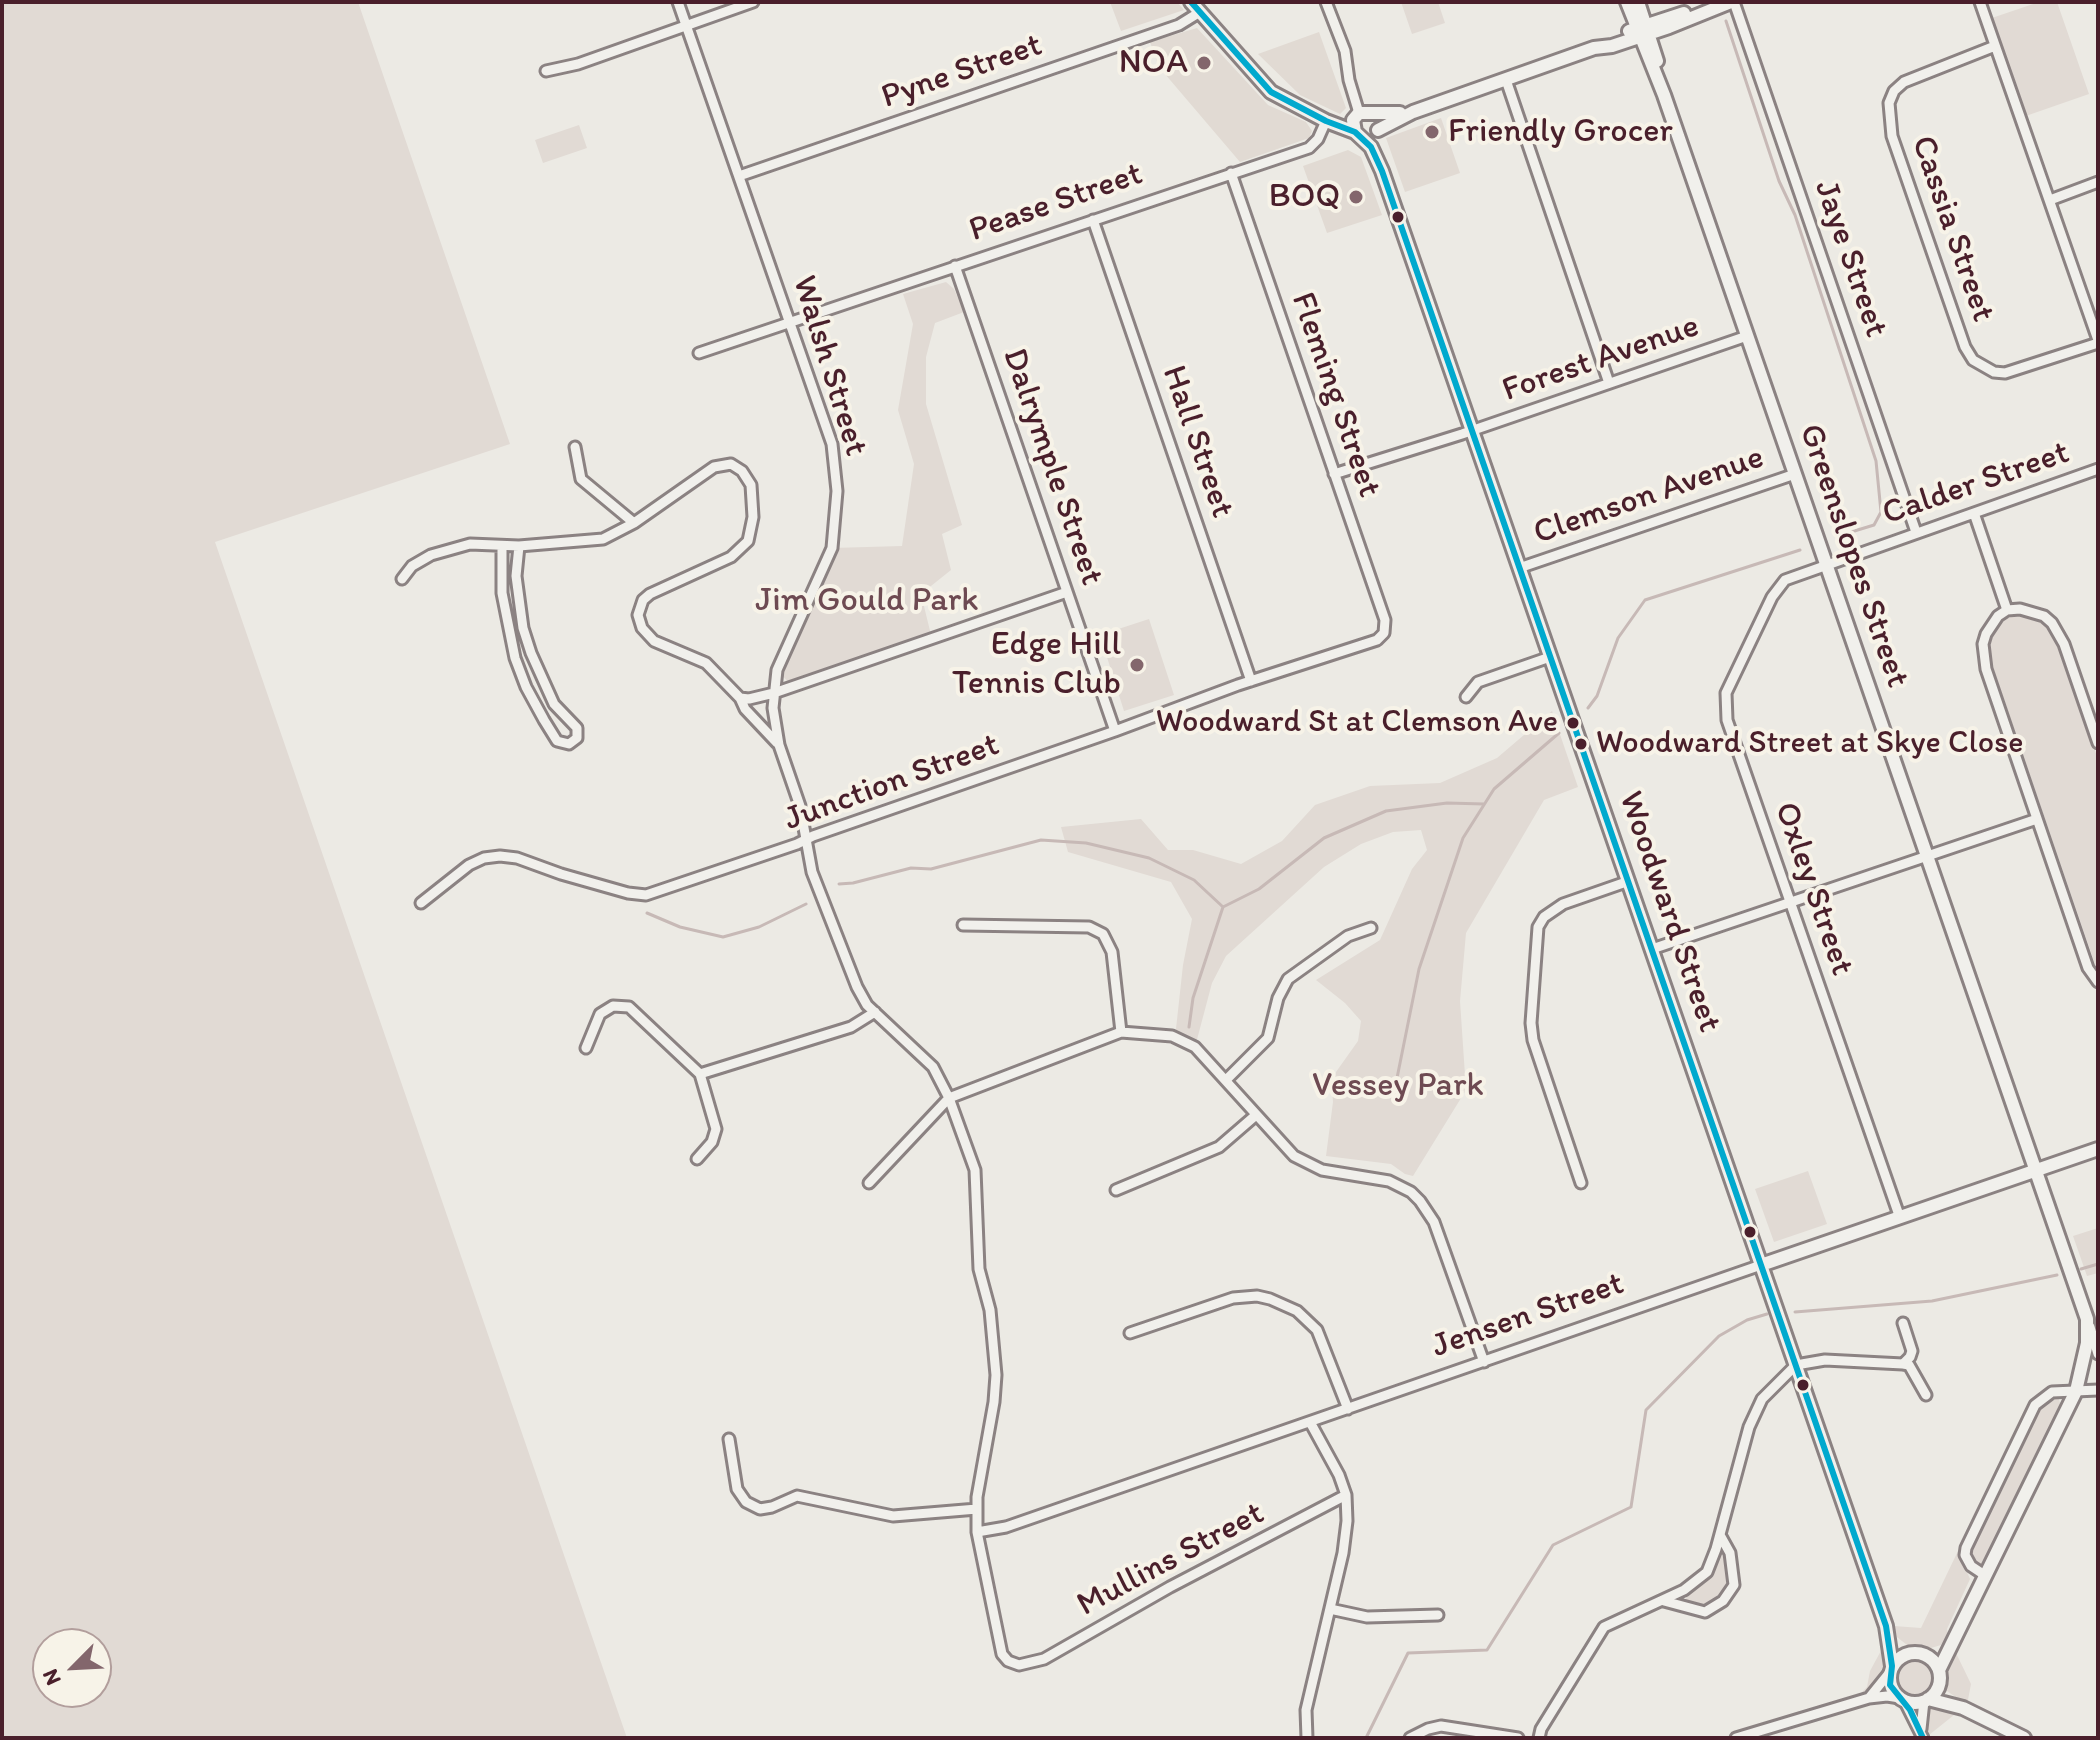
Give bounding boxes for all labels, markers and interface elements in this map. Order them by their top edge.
street label: Pyne Street [876,26,1048,118]
place label: NOA [1119,43,1188,83]
marker: NOA [1195,54,1213,72]
place label: Friendly Grocer [1448,112,1673,152]
marker: Friendly Grocer [1423,123,1441,141]
street label: Cassia Street [1901,131,2003,327]
street label: Pease Street [964,154,1148,252]
street label: Jaye Street [1804,175,1896,343]
place label: BOQ [1269,177,1340,217]
marker: BOQ [1347,188,1365,206]
unlabelled marker [1390,209,1406,225]
street label: Walsh Street [782,271,876,461]
street label: Fleming Street [1281,287,1389,503]
street label: Forest Avenue [1497,306,1705,412]
street label: Dalrymple Street [992,343,1112,591]
street label: Hall Street [1152,361,1242,523]
street label: Greenslopes Street [1789,419,1917,693]
street label: Calder Street [1877,433,2075,535]
street label: Clemson Avenue [1529,438,1769,554]
park label: Jim Gould Park [755,581,979,621]
place label: Edge Hill Tennis Club [952,625,1121,704]
marker: Edge Hill Tennis Club [1128,656,1146,674]
place label: Woodward St at Clemson Ave [1156,704,1558,742]
marker: Woodward St at Clemson Ave [1565,715,1581,731]
street label: Junction Street [779,725,1005,841]
place label: Woodward Street at Skye Close [1596,725,2024,763]
marker: Woodward Street at Skye Close [1573,736,1589,752]
street label: Woodward Street [1609,786,1729,1038]
street label: Oxley Street [1764,797,1862,981]
park label: Vessey Park [1312,1066,1484,1106]
unlabelled marker [1742,1224,1758,1240]
street label: Jensen Street [1427,1264,1629,1368]
unlabelled marker [1795,1377,1811,1393]
street label: Mullins Street [1071,1494,1271,1626]
north arrow [32,1628,112,1708]
text: N [36,1665,67,1689]

